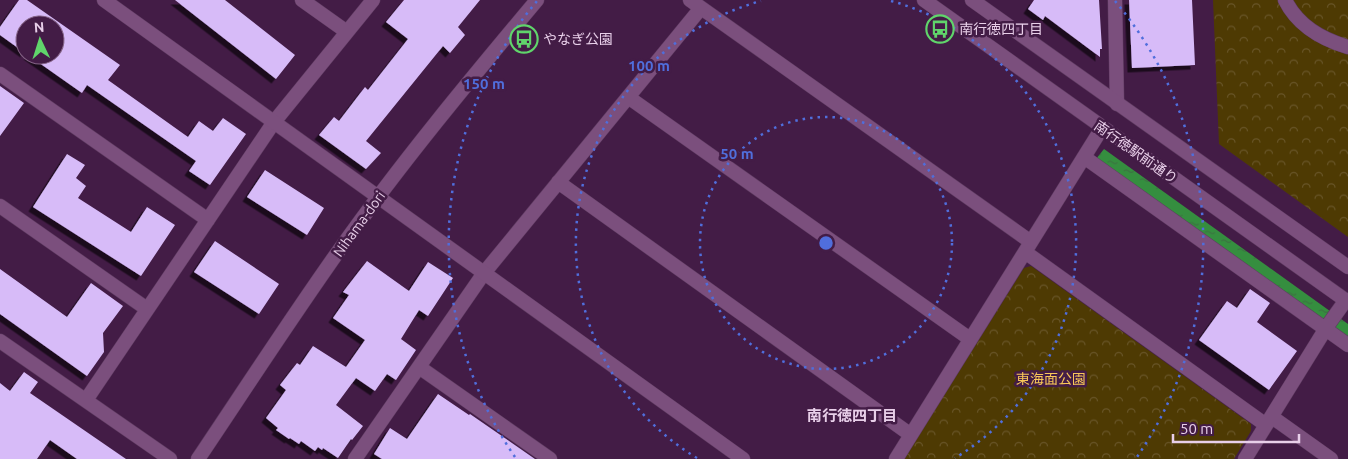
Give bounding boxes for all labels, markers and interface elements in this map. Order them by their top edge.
bus stop icon: 南行徳四丁目 [925,14,955,44]
north arrow [15,15,65,65]
text: N [33,19,45,35]
place label: 南行徳四丁目 [959,21,1043,37]
bus stop icon: やなぎ公園 [509,24,539,54]
place label: やなぎ公園 [543,31,613,47]
text: 100 m [628,57,670,74]
text: 150 m [463,75,505,92]
street label: 南行徳駅前通り [1091,117,1181,187]
text: 50 m [720,145,754,162]
street label: Nihama-dori [330,188,388,260]
centre of rings [817,234,835,252]
park label: 東海面公園 [1016,371,1086,387]
district label: 南行徳四丁目 [807,407,897,424]
scale bar [1173,412,1299,444]
text: 50 m [1180,420,1213,437]

